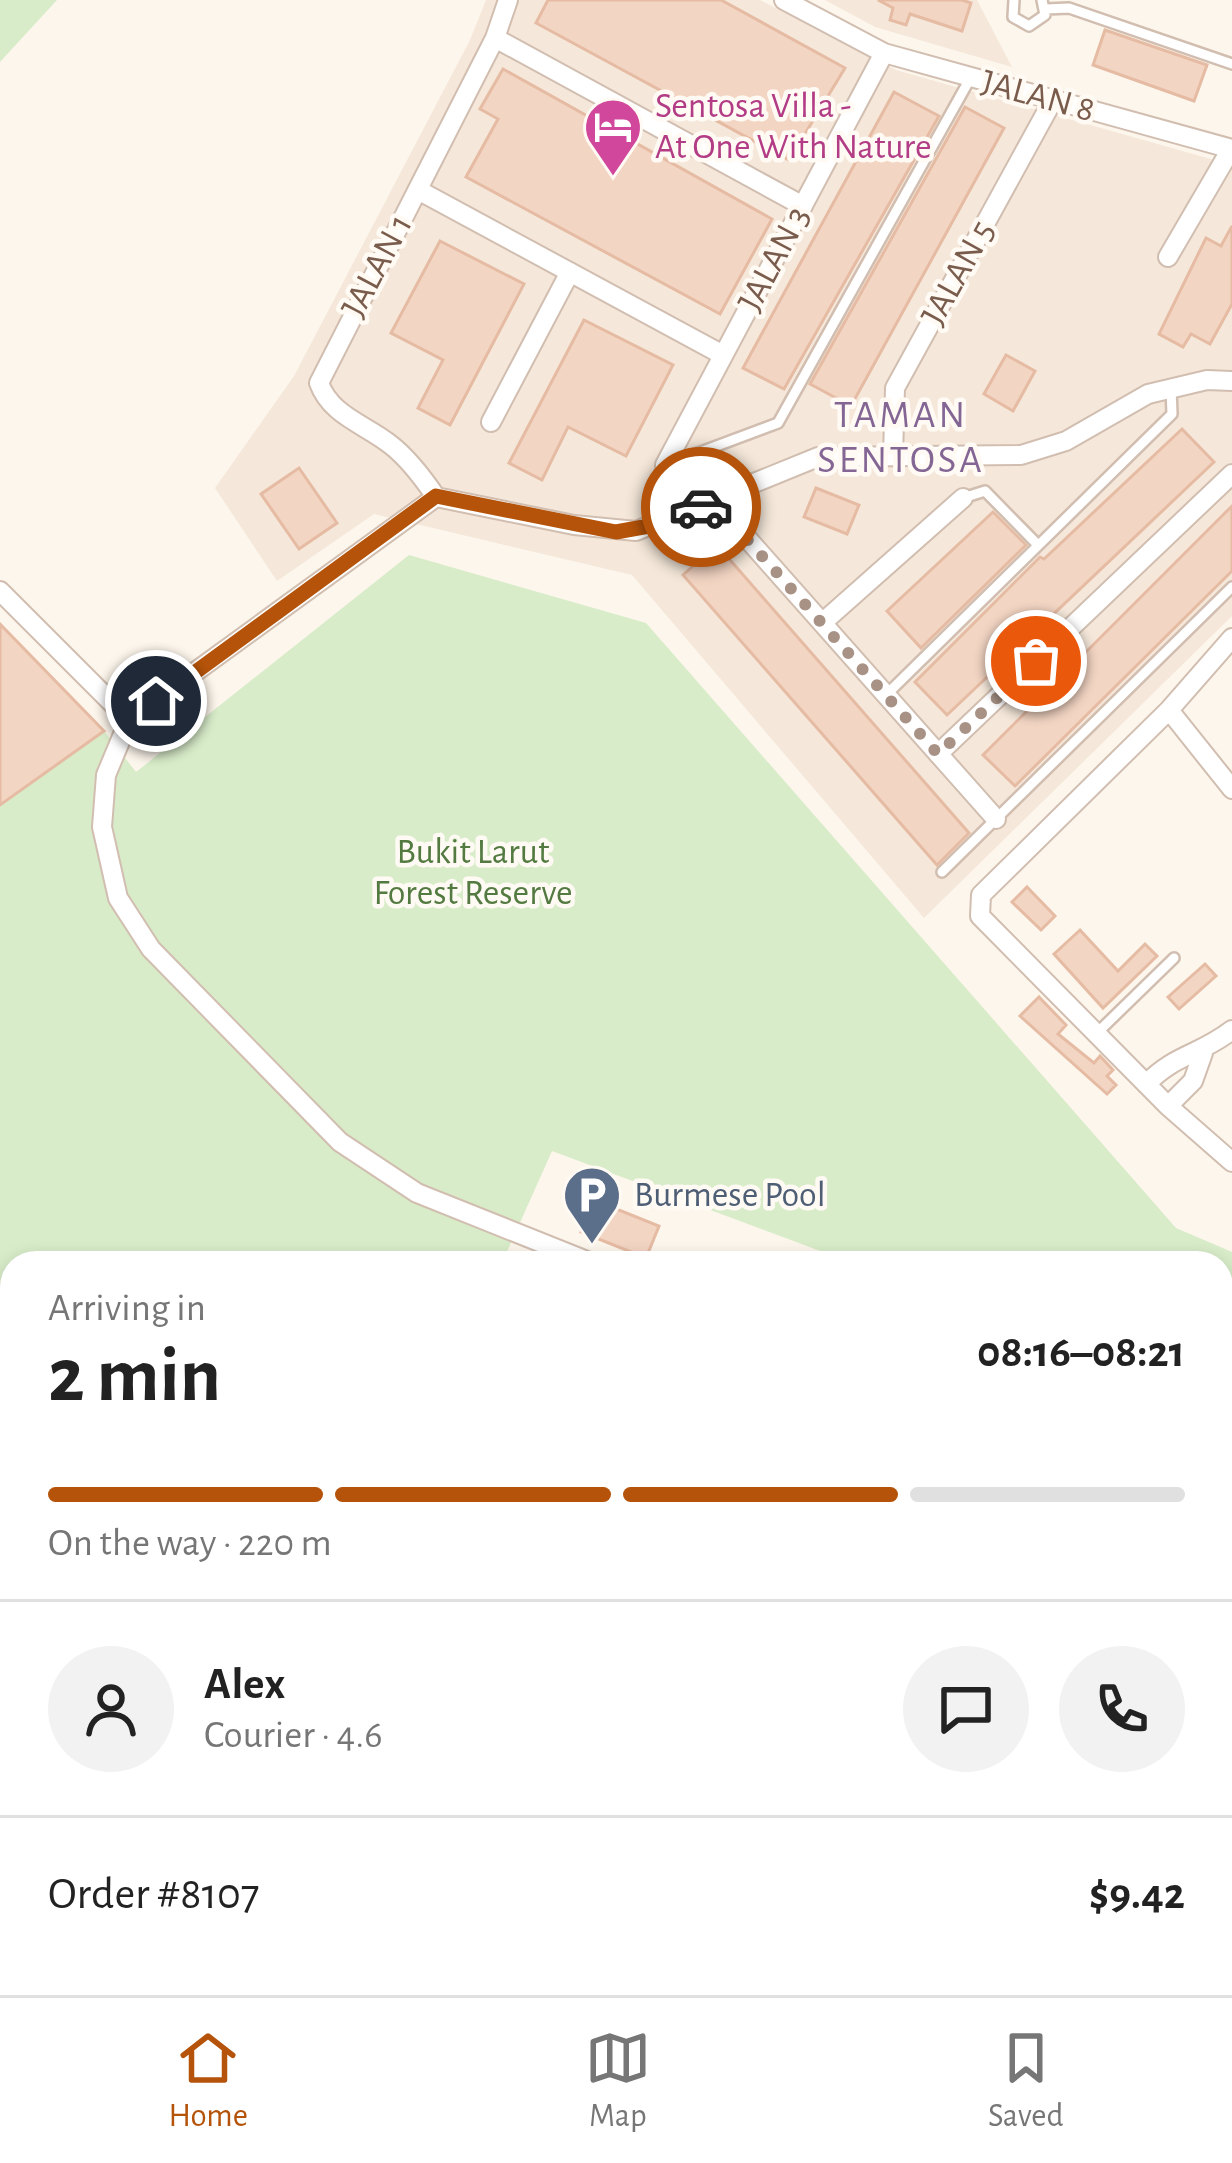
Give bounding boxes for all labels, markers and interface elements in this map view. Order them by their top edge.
street label: JALAN 8 [978,64,1098,128]
place label: Sentosa Villa - At One With Nature [655,88,932,165]
hotel icon: Sentosa Villa - At One With Nature [582,96,644,178]
street label: JALAN 3 [732,201,816,317]
street label: JALAN 1 [335,209,419,323]
street label: JALAN 5 [915,215,1001,331]
district label: TAMAN SENTOSA [817,396,985,480]
courier [641,447,761,567]
icon: car [668,474,734,540]
pin [985,610,1087,712]
icon: bag [1003,628,1069,694]
pin [105,650,207,752]
icon: home [123,668,189,734]
park label: Bukit Larut Forest Reserve [373,834,573,911]
parking icon: Burmese Pool [561,1164,623,1246]
place label: Burmese Pool [634,1177,826,1213]
text: Arriving in [48,1289,206,1328]
text: 08:16–08:21 [977,1330,1185,1375]
text: 2 min [48,1338,221,1416]
text: On the way · 220 m [48,1524,332,1563]
button: person [48,1646,174,1772]
button: chat [903,1646,1029,1772]
button: phone [1059,1646,1185,1772]
text: Alex [204,1662,285,1707]
text: Courier · 4.6 [204,1716,383,1755]
text: Order #8107 [48,1872,260,1917]
text: $9.42 [1089,1872,1185,1917]
tab: Home [169,2025,248,2137]
tab: Map [585,2025,651,2137]
tab: Saved [988,2025,1063,2137]

